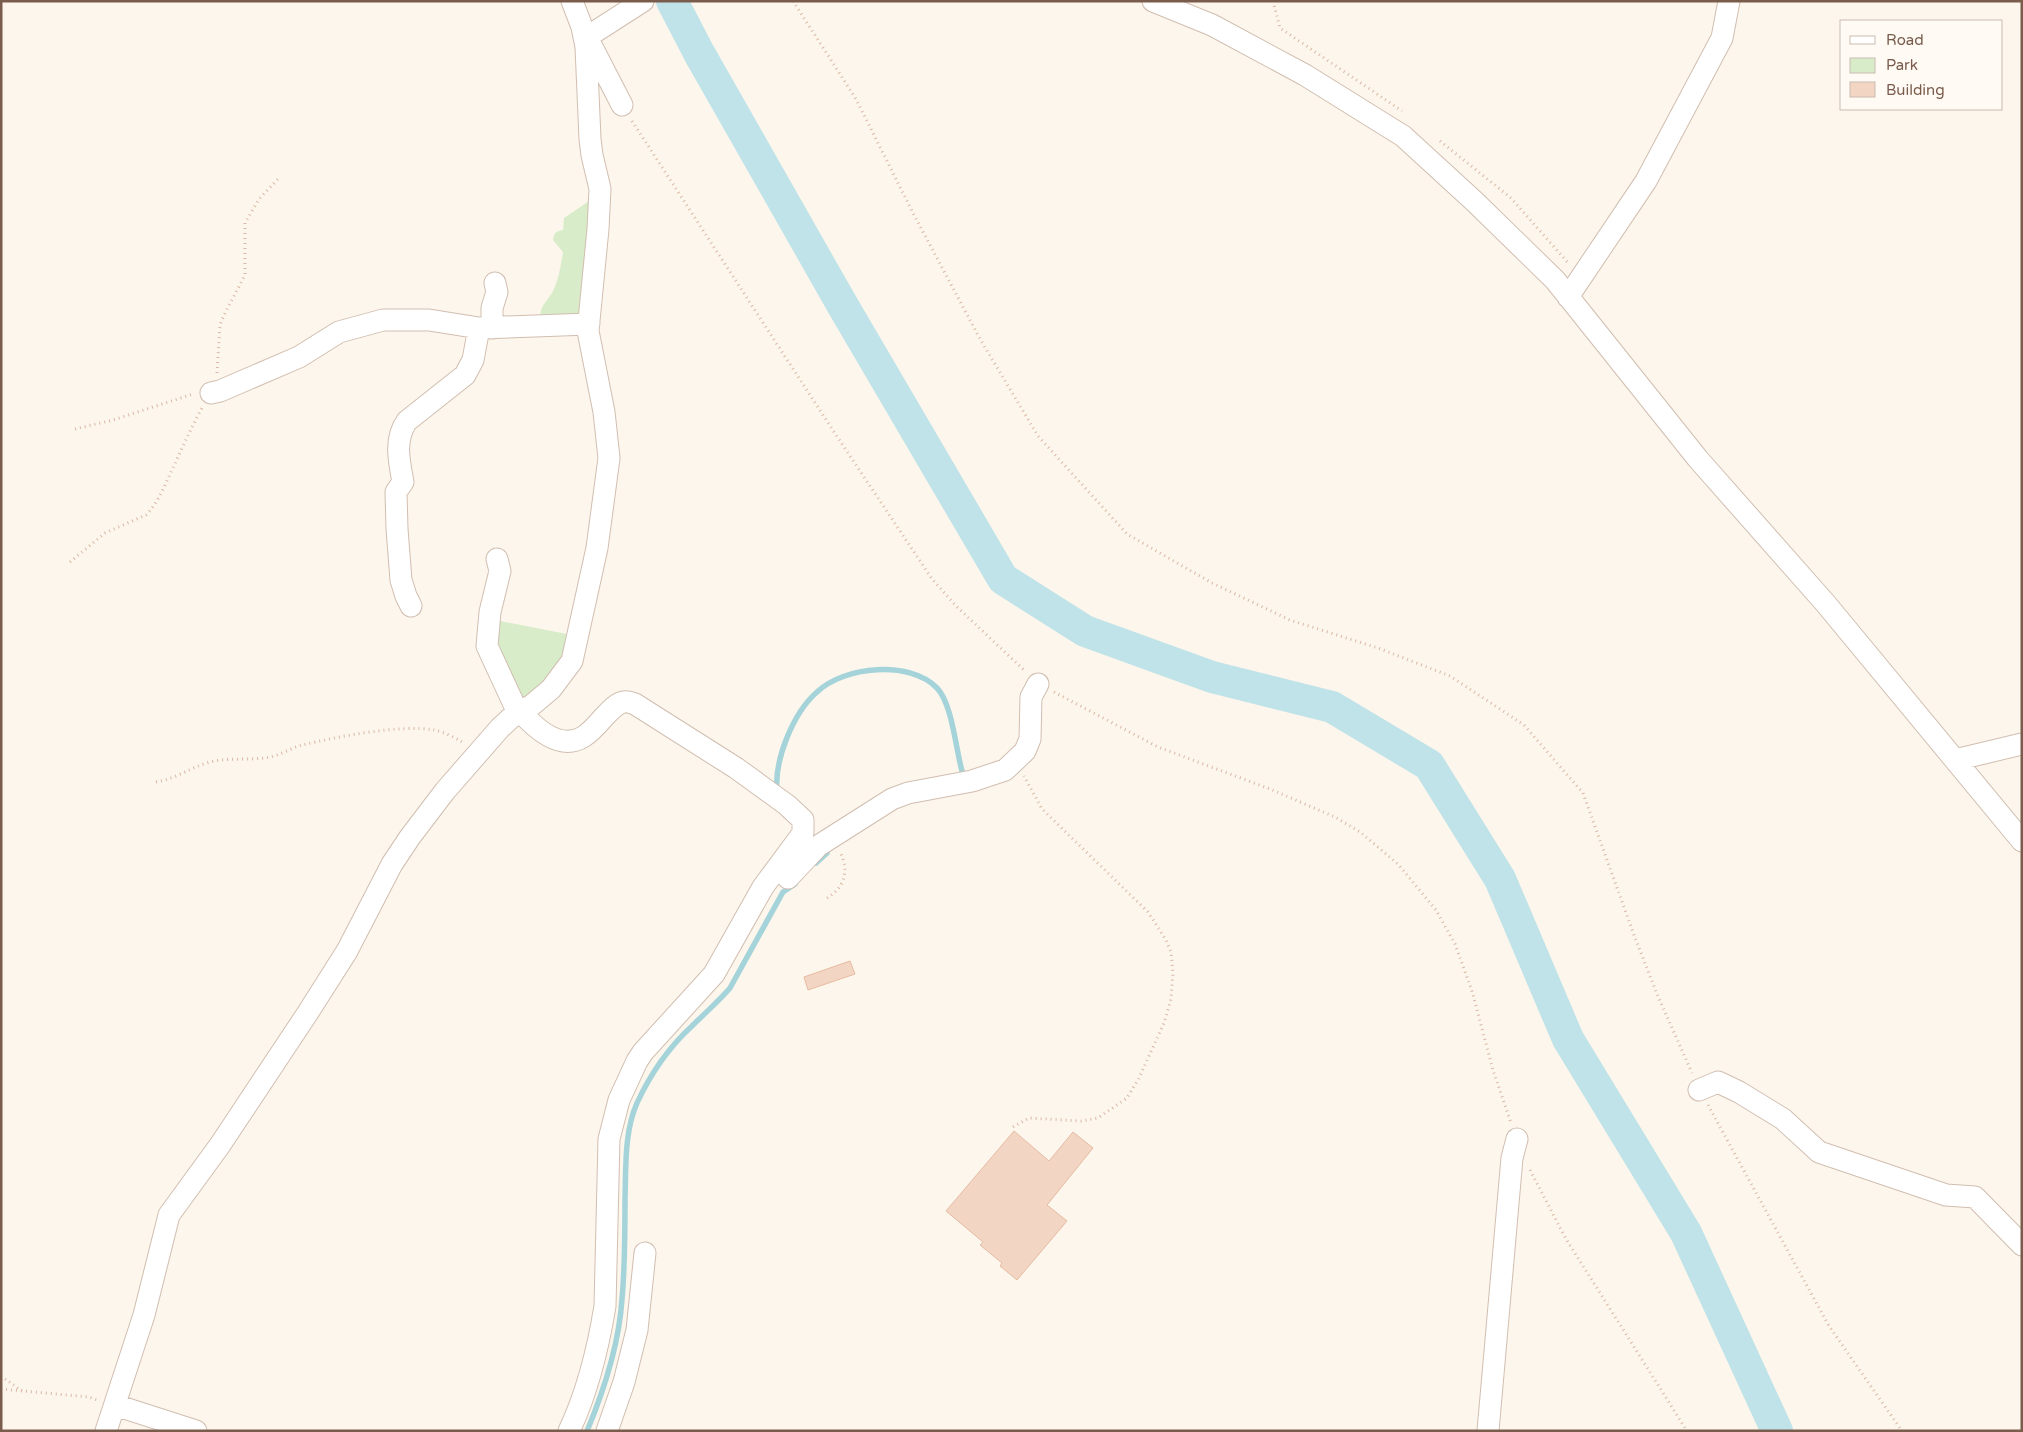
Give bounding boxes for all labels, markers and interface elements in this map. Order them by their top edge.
legend [1840,20,2003,110]
text: Road [1886,31,1924,49]
text: Park [1886,56,1918,74]
text: Building [1886,81,1945,99]

